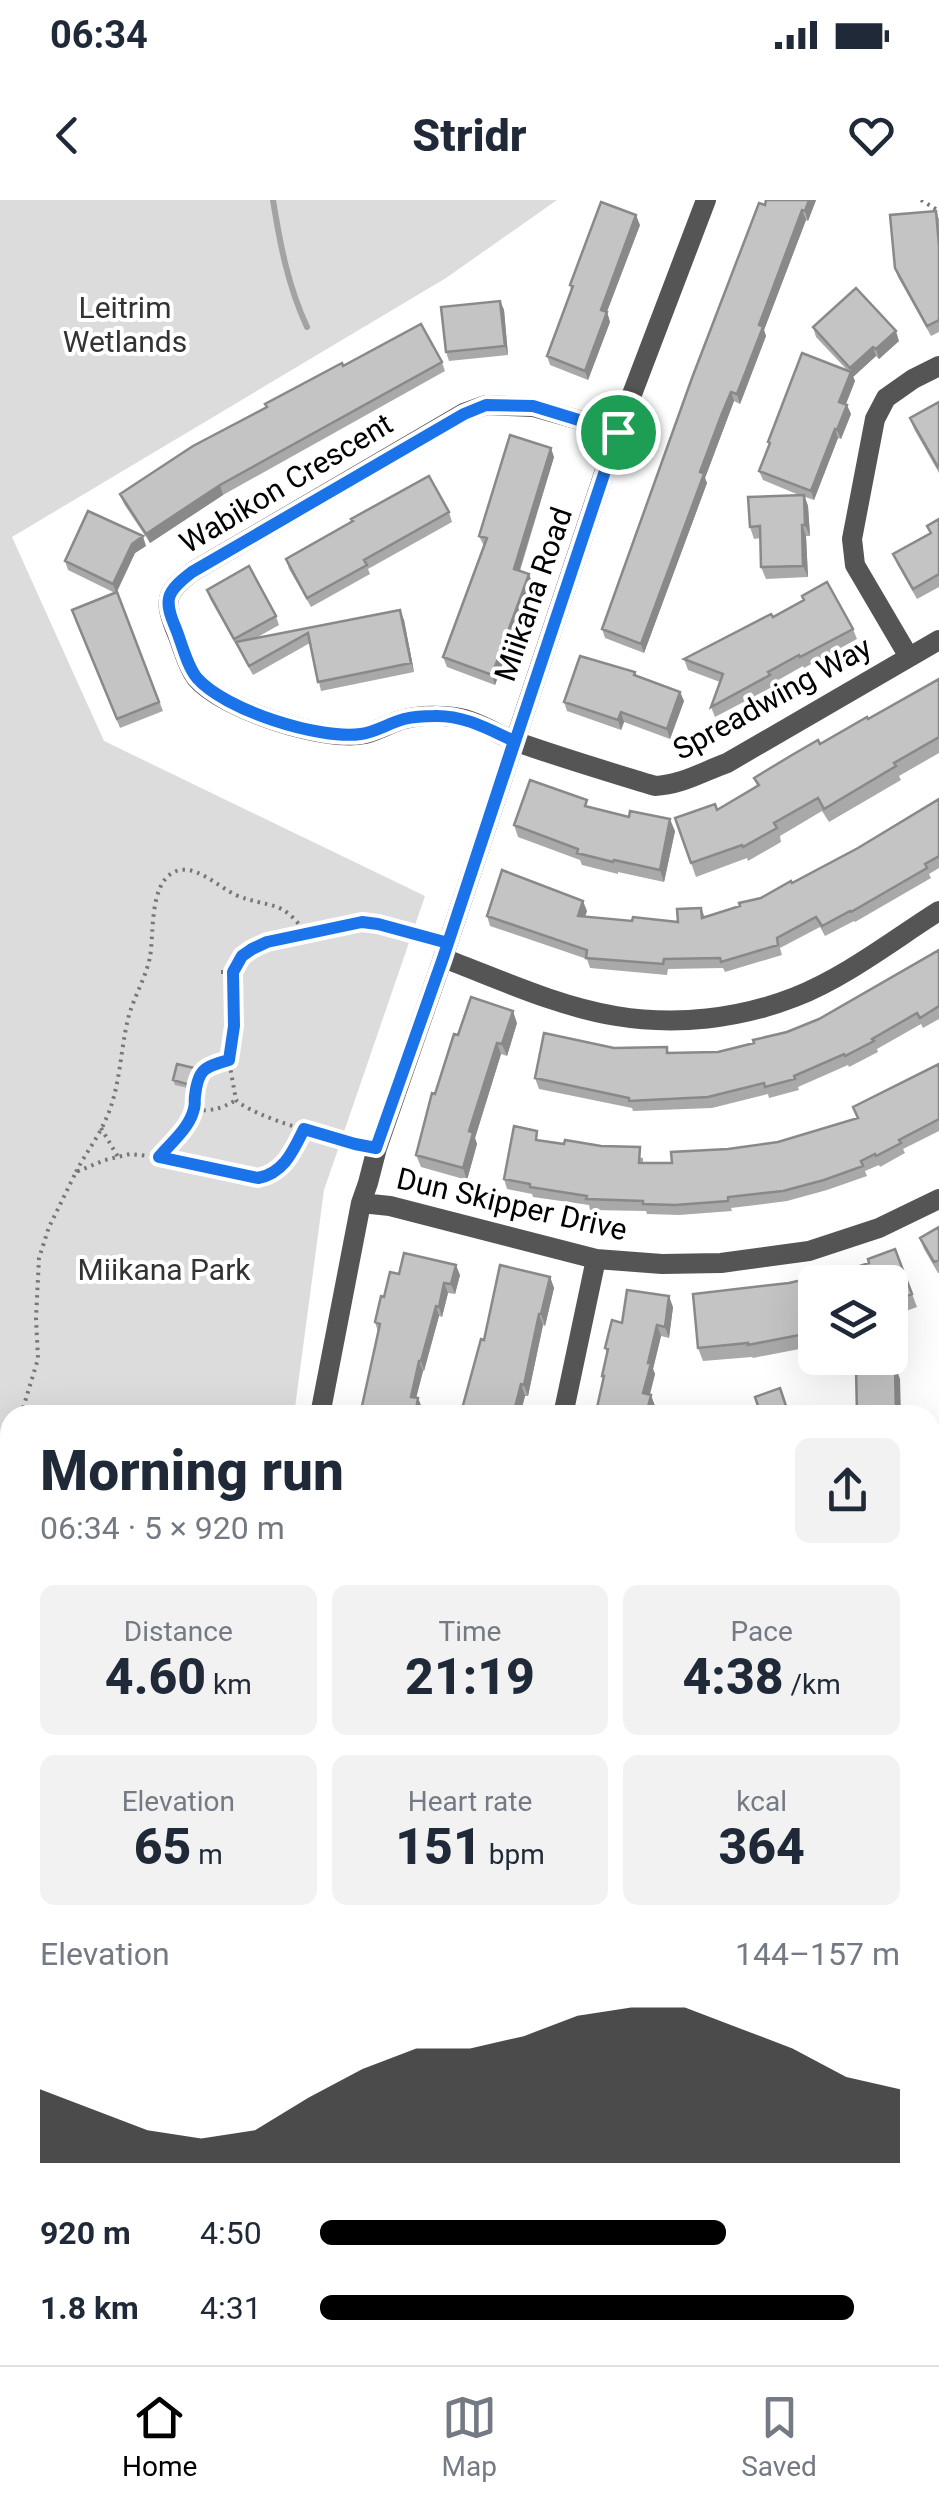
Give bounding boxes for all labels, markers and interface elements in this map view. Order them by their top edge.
text: 06:34 [50,13,148,57]
icon: back [40,108,95,163]
icon: heart [844,108,899,163]
text: Stridr [412,109,527,162]
park label: Leitrim Wetlands [63,290,187,359]
pin [576,390,661,475]
icon: arrive [591,405,646,460]
street label: Wabikon Crescent [173,406,399,560]
street label: Miikana Road [487,503,579,685]
street label: Spreadwing Way [667,629,877,767]
street label: Dun Skipper Drive [393,1160,631,1248]
park label: Miikana Park [77,1252,251,1287]
map controls [798,1265,908,1375]
button: layers [798,1265,908,1375]
button: share [795,1438,900,1543]
text: Morning run [40,1439,344,1503]
text: 06:34 · 5 × 920 m [40,1509,285,1547]
text: Distance [124,1615,233,1648]
text: Time [439,1615,501,1648]
text: Pace [731,1615,793,1648]
text: 4.60 [105,1648,206,1706]
text: 21:19 [405,1648,535,1706]
text: 4:38 [683,1648,784,1706]
text: km [206,1668,252,1701]
text: /km [784,1668,841,1701]
text: Elevation [122,1785,235,1818]
text: Heart rate [408,1785,532,1818]
text: kcal [736,1785,787,1818]
text: 65 [134,1818,191,1876]
text: 151 [395,1818,482,1876]
text: 364 [718,1818,805,1876]
text: m [191,1838,223,1871]
text: bpm [482,1838,545,1871]
text: Elevation [40,1935,170,1973]
text: 144–157 m [735,1935,900,1973]
text: 920 m [40,2214,131,2252]
text: 4:50 [200,2214,262,2252]
text: 1.8 km [40,2289,139,2327]
text: 4:31 [200,2289,262,2327]
tab: Home [122,2390,197,2483]
tab: Map [442,2390,497,2483]
tab: Saved [741,2390,817,2483]

